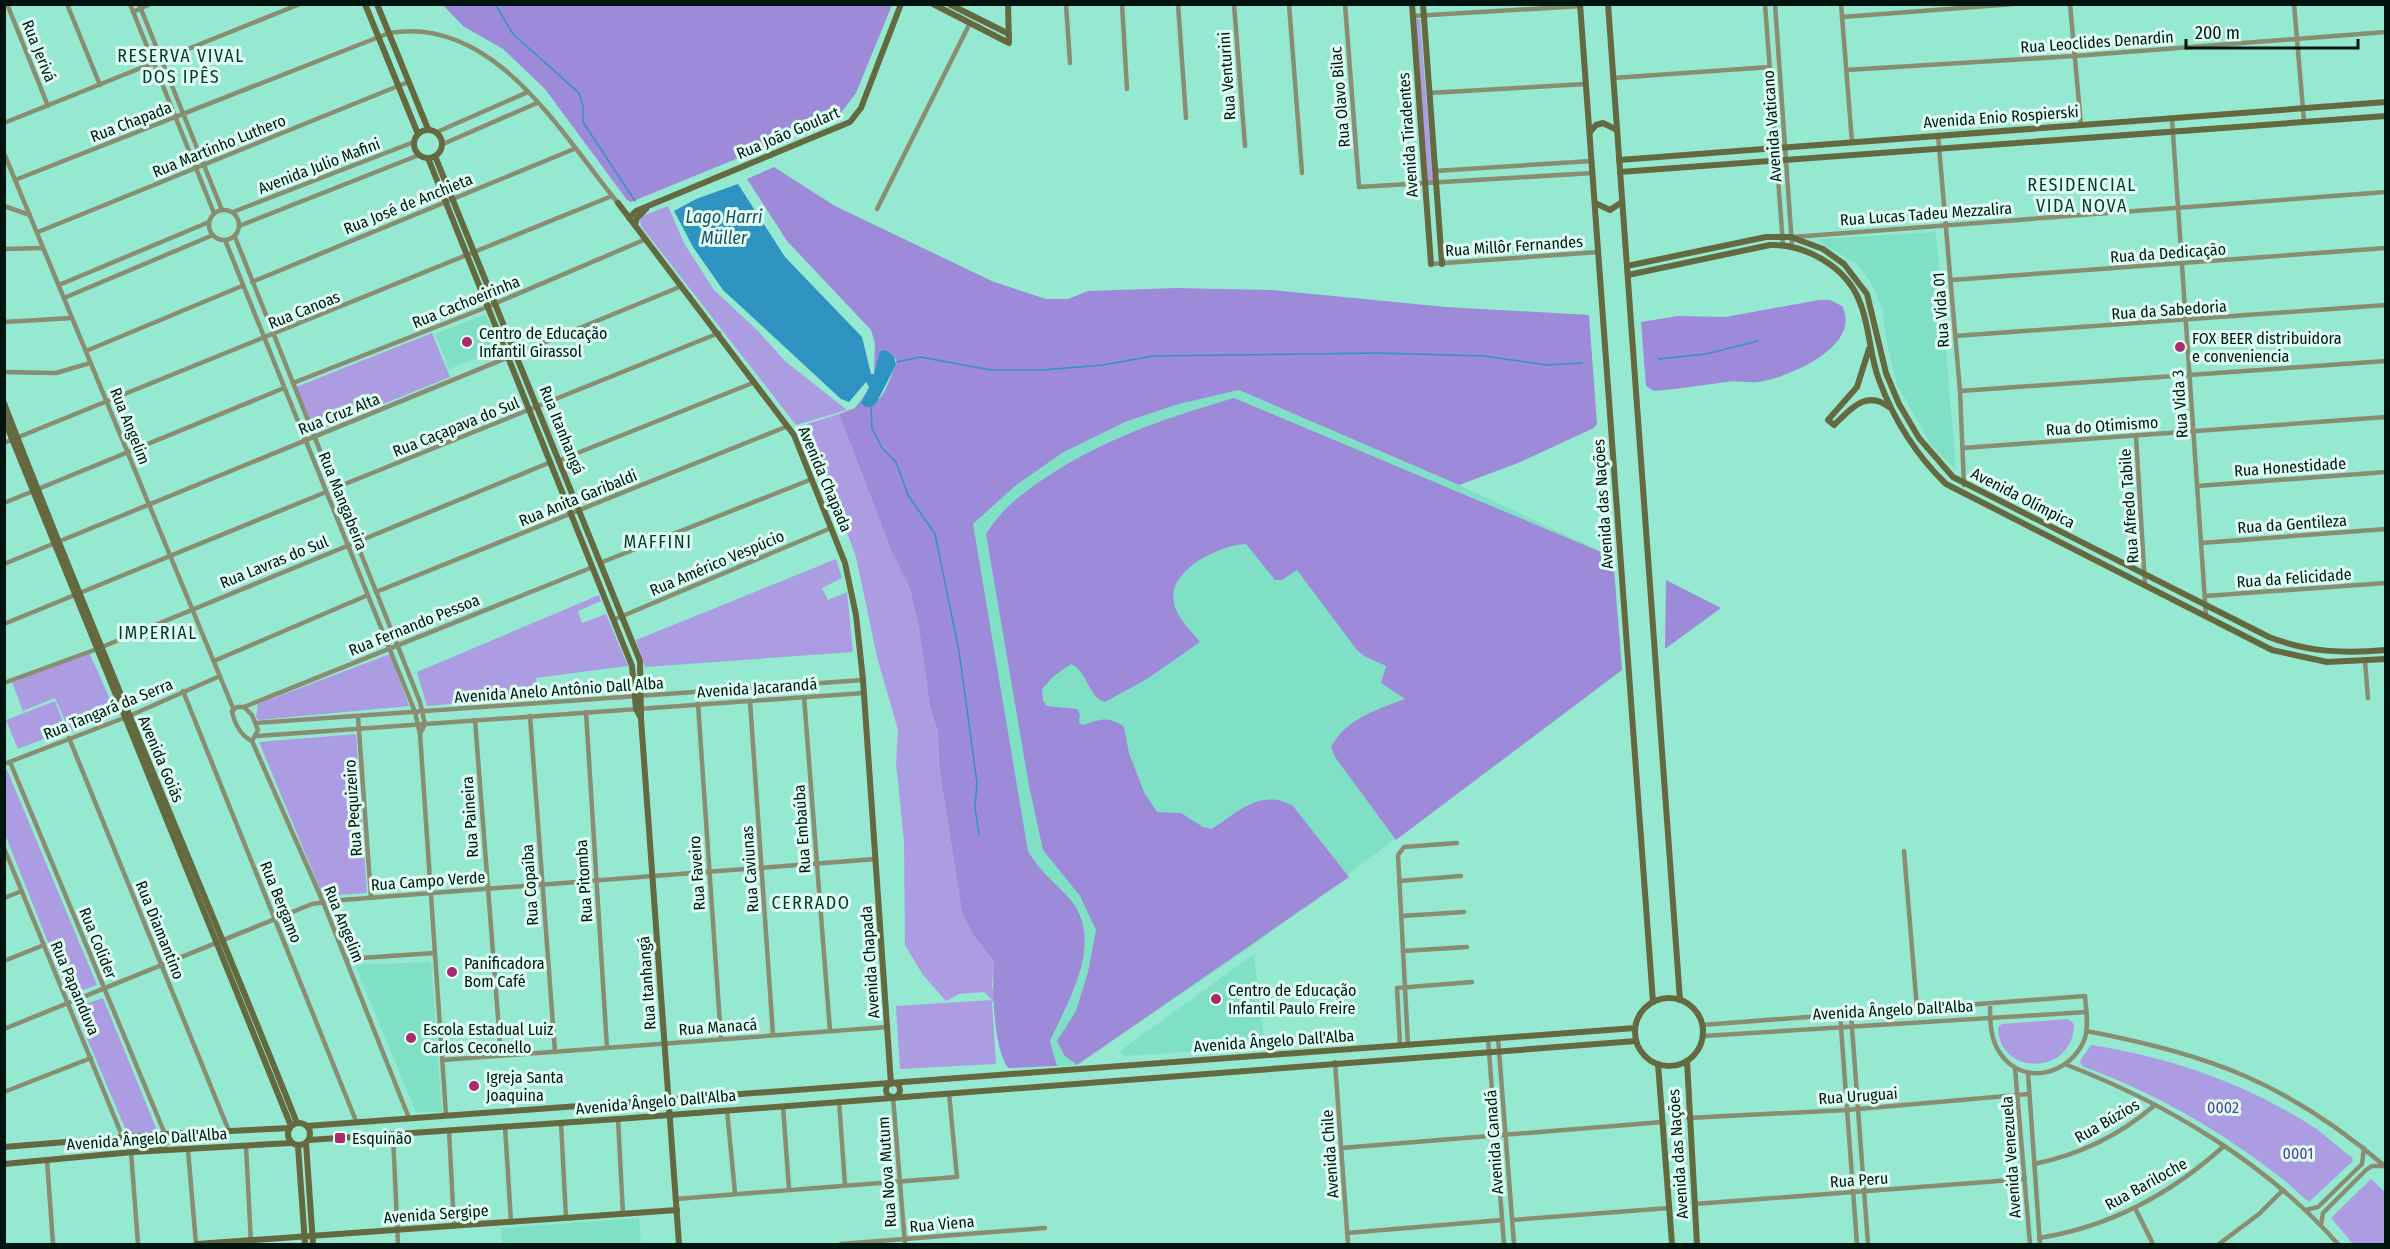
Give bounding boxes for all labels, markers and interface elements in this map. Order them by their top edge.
scale bar [2186,12,2358,50]
street label: Rua Jerivá [18,17,60,85]
text: 200 m [2195,22,2240,44]
street label: Rua Leoclides Denardin [2020,27,2174,57]
street label: Rua Venturini [1214,31,1240,121]
district label: RESERVA VIVAL DOS IPÊS [117,45,245,88]
street label: Rua Olavo Bilac [1326,46,1354,148]
street label: Avenida Vaticano [1759,69,1785,183]
street label: Avenida Tiradentes [1394,72,1422,198]
street label: Rua Chapada [88,98,174,146]
street label: Rua João Goulart [734,102,843,163]
street label: Avenida Enio Rospierski [1923,102,2079,132]
street label: Rua Martinho Luthero [150,111,288,181]
street label: Avenida Julio Mafini [255,134,383,198]
street label: Rua José de Anchieta [341,169,475,239]
district label: RESIDENCIAL VIDA NOVA [2027,174,2137,217]
street label: Rua Lucas Tadeu Mezzalira [1839,198,2013,229]
water label: Lago Harri Müller [685,206,763,249]
street label: Rua Millôr Fernandes [1444,232,1584,260]
street label: Rua da Dedicação [2109,239,2227,267]
street label: Rua Cachoeirinha [409,272,523,332]
street label: Rua Vida 01 [1929,272,1953,348]
street label: Rua Canoas [265,287,343,333]
street label: Rua da Sabedoria [2111,296,2227,324]
place label: Centro de Educação Infantil Girassol [479,324,608,361]
place label: FOX BEER distribuidora e conveniencia [2192,329,2342,366]
marker: Centro de Educação Infantil Girassol [460,335,474,349]
marker: FOX BEER distribuidora e conveniencia [2173,340,2187,354]
street label: Rua Vida 3 [2168,369,2192,439]
street label: Rua Itanhangá [536,383,588,477]
street label: Rua Angelim [106,385,154,467]
street label: Rua Cruz Alta [295,389,383,439]
street label: Rua Caçapava do Sul [390,393,522,461]
street label: Rua do Otimismo [2045,413,2159,439]
street label: Avenida Chapada [794,423,856,535]
street label: Avenida das Nações [1589,438,1617,570]
street label: Rua Afredo Tabile [2116,448,2142,564]
street label: Rua Mangabeira [315,449,371,553]
street label: Rua Honestidade [2233,454,2347,480]
street label: Avenida Olímpica [1968,464,2078,532]
street label: Rua Anita Garibaldi [516,466,640,530]
street label: Rua da Gentileza [2237,511,2347,537]
street label: Rua Américo Vespúcio [647,526,787,600]
district label: MAFFINI [624,531,692,553]
street label: Rua Lavras do Sul [217,532,331,592]
street label: Rua da Felicidade [2236,564,2352,591]
street label: Rua Fernando Pessoa [346,590,482,660]
district label: IMPERIAL [118,622,198,644]
street label: Avenida Anelo Antônio Dall Alba [454,673,664,707]
street label: Rua Tangará da Serra [41,674,176,744]
street label: Avenida Jacarandá [696,674,818,702]
street label: Avenida Goiás [134,713,188,805]
street label: Rua Pequizeiro [340,759,366,857]
street label: Rua Paineira [458,776,482,858]
street label: Rua Embaúba [789,784,815,874]
street label: Rua Caviunas [737,825,763,913]
street label: Rua Faveiro [685,835,709,911]
street label: Rua Pitomba [572,839,596,923]
street label: Rua Copaíba [518,844,542,926]
street label: Rua Bergamo [256,858,306,946]
street label: Rua Campo Verde [370,868,486,894]
street label: Rua Diamantino [132,878,188,982]
street label: Rua Angelim [320,883,368,965]
district label: CERRADO [772,892,850,914]
street label: Rua Colider [75,905,121,982]
street label: Avenida Chapada [857,905,883,1019]
street label: Rua Itanhangá [634,935,660,1031]
street label: Rua Papanduva [47,938,103,1038]
place label: Panificadora Bom Café [464,954,545,991]
marker: Panificadora Bom Café [445,965,459,979]
place label: Centro de Educação Infantil Paulo Freire [1228,981,1357,1018]
marker: Centro de Educação Infantil Paulo Freire [1209,992,1223,1006]
street label: Avenida Ângelo Dall'Alba [1812,996,1974,1024]
street label: Rua Manacá [678,1015,758,1039]
place label: Escola Estadual Luiz Carlos Ceconello [423,1020,553,1057]
street label: Avenida Ângelo Dall'Alba [1193,1026,1355,1056]
marker: Escola Estadual Luiz Carlos Ceconello [404,1031,418,1045]
place label: Igreja Santa Joaquina [486,1068,564,1105]
marker: Igreja Santa Joaquina [467,1079,481,1093]
street label: Rua Uruguai [1818,1084,1898,1108]
street label: Avenida Ângelo Dall'Alba [575,1086,737,1118]
street label: Avenida das Nações [1664,1088,1692,1220]
street label: Avenida Canadá [1481,1089,1507,1195]
street label: Avenida Venezuela [1997,1095,2025,1219]
street label: Rua Búzios [2071,1095,2143,1147]
park label: 0002 [2207,1098,2239,1117]
street label: Avenida Chile [1317,1109,1343,1199]
street label: Rua Nova Mutum [874,1116,900,1228]
street label: Avenida Ângelo Dall'Alba [66,1124,228,1154]
place label: Esquinão [352,1129,412,1148]
marker: Esquinão [333,1131,347,1145]
park label: 0001 [2283,1144,2313,1163]
street label: Rua Bariloche [2102,1154,2190,1214]
street label: Rua Peru [1829,1168,1889,1192]
street label: Avenida Sergipe [383,1201,489,1227]
street label: Rua Viena [909,1212,975,1236]

